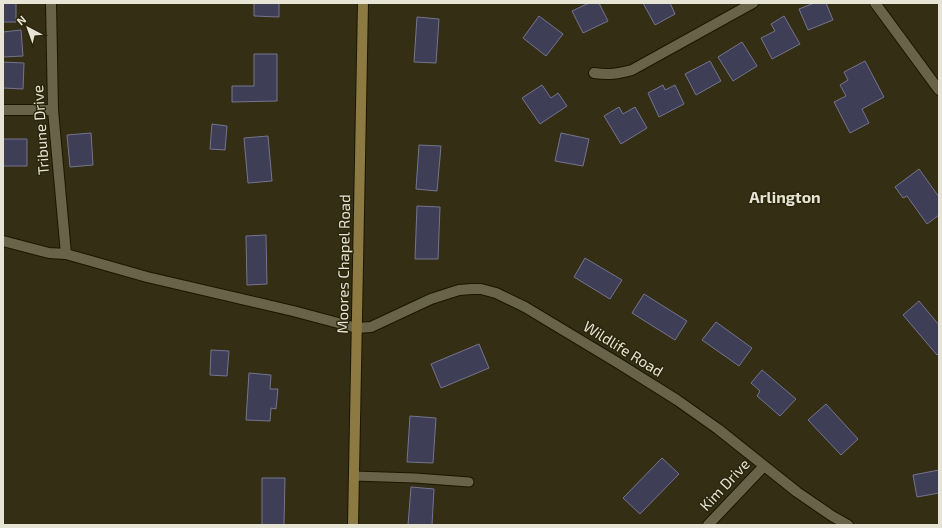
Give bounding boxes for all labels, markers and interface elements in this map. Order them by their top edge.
north arrow [8,8,48,48]
text: N [14,13,28,28]
street label: Tribune Drive [28,85,52,176]
district label: Arlington [749,187,821,206]
street label: Moores Chapel Road [333,194,353,334]
street label: Wildlife Road [580,316,667,380]
street label: Kim Drive [696,455,753,514]

